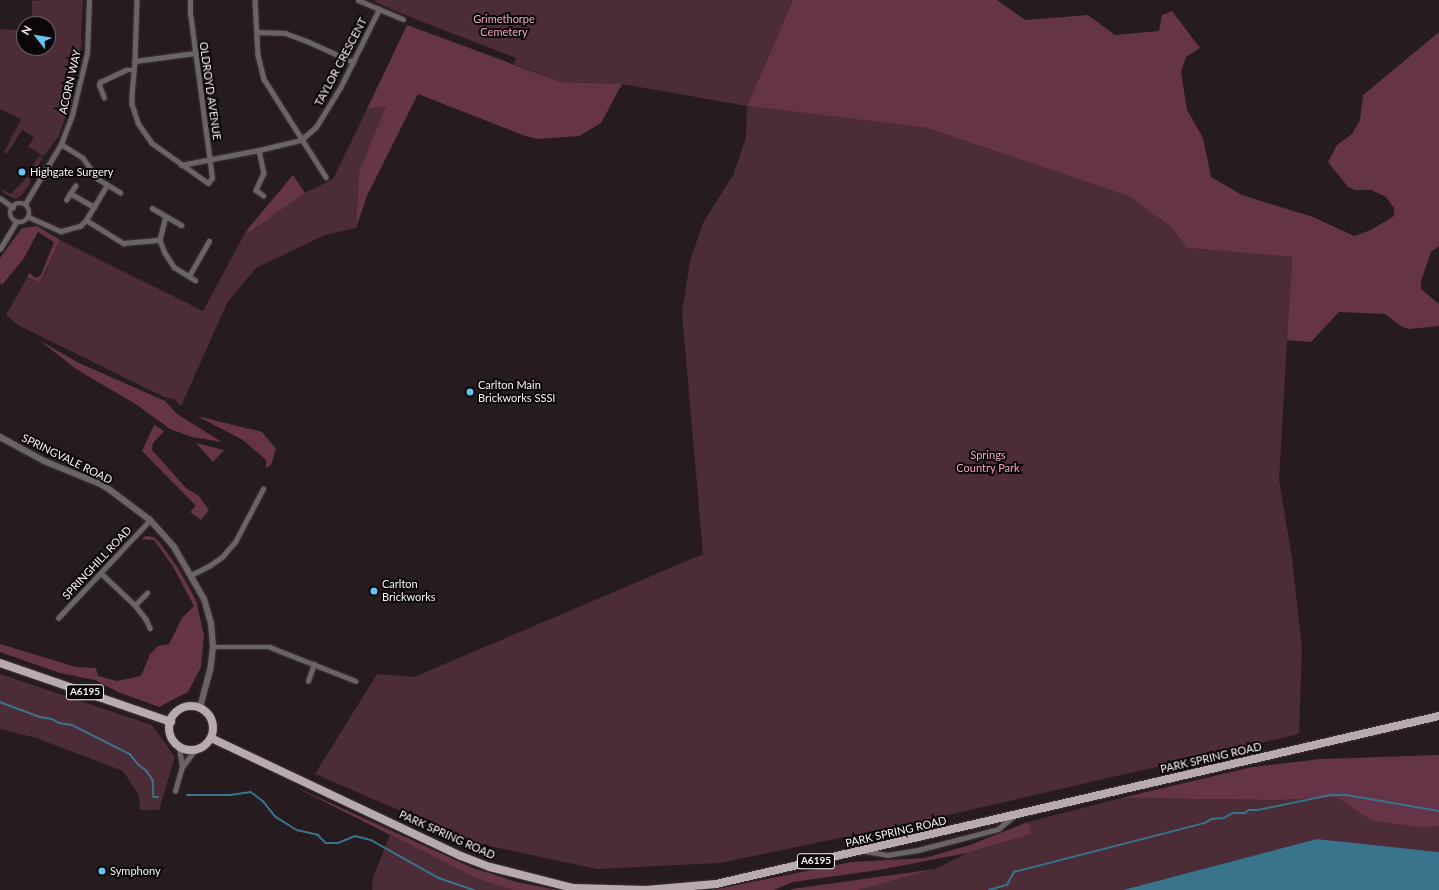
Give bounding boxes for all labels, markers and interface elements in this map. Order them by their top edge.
park label: Grimethorpe Cemetery [473,13,535,39]
north arrow [16,16,56,56]
street label: TAYLOR CRESCENT [312,16,370,108]
text: N [18,23,34,37]
street label: OLDROYD AVENUE [197,41,223,141]
street label: ACORN WAY [56,48,84,116]
place label: Highgate Surgery [30,165,113,179]
marker: Highgate Surgery [17,167,27,177]
place label: Carlton Main Brickworks SSSI [478,379,555,405]
marker: Carlton Main Brickworks SSSI [465,387,475,397]
street label: SPRINGVALE ROAD [20,431,114,487]
park label: Springs Country Park [956,449,1020,475]
street label: SPRINGHILL ROAD [60,523,134,603]
place label: Carlton Brickworks [382,578,436,604]
marker: Carlton Brickworks [369,586,379,596]
road number: A6195 [65,684,105,700]
street label: PARK SPRING ROAD [1159,740,1263,776]
street label: PARK SPRING ROAD [397,808,497,862]
street label: PARK SPRING ROAD [844,814,948,850]
road number: A6195 [796,853,836,869]
place label: Symphony [110,864,161,878]
marker: Symphony [97,866,107,876]

